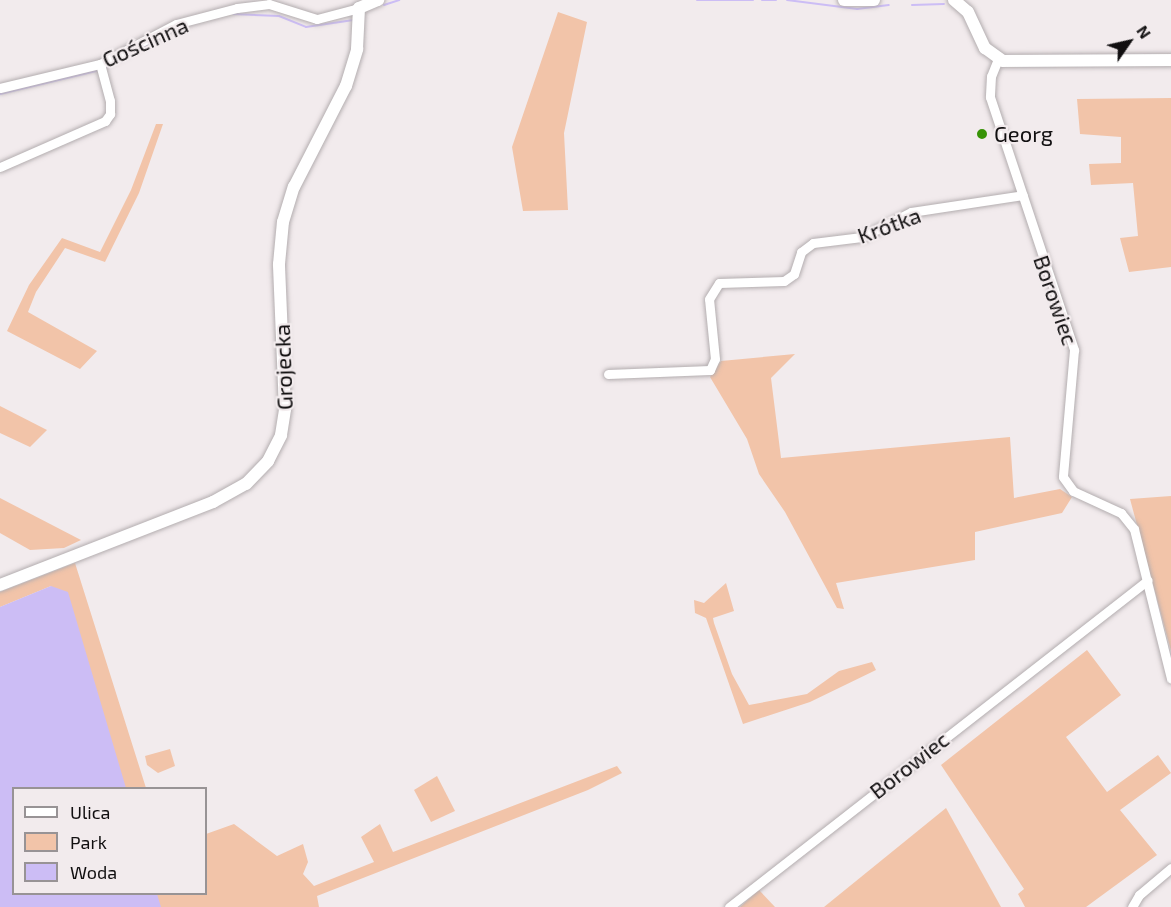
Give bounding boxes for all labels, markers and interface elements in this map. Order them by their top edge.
street label: Gościnna [98,11,192,73]
north arrow [1099,12,1159,72]
text: N [1133,22,1155,42]
place label: Georg [994,121,1053,147]
marker: Georg [975,127,989,141]
street label: Krótka [854,201,924,249]
street label: Borowiec [1028,252,1084,348]
street label: Grojecka [268,323,298,411]
street label: Borowiec [864,726,954,804]
legend [12,787,207,895]
text: Ulica [70,801,110,823]
text: Park [70,831,107,853]
text: Woda [70,861,117,883]

